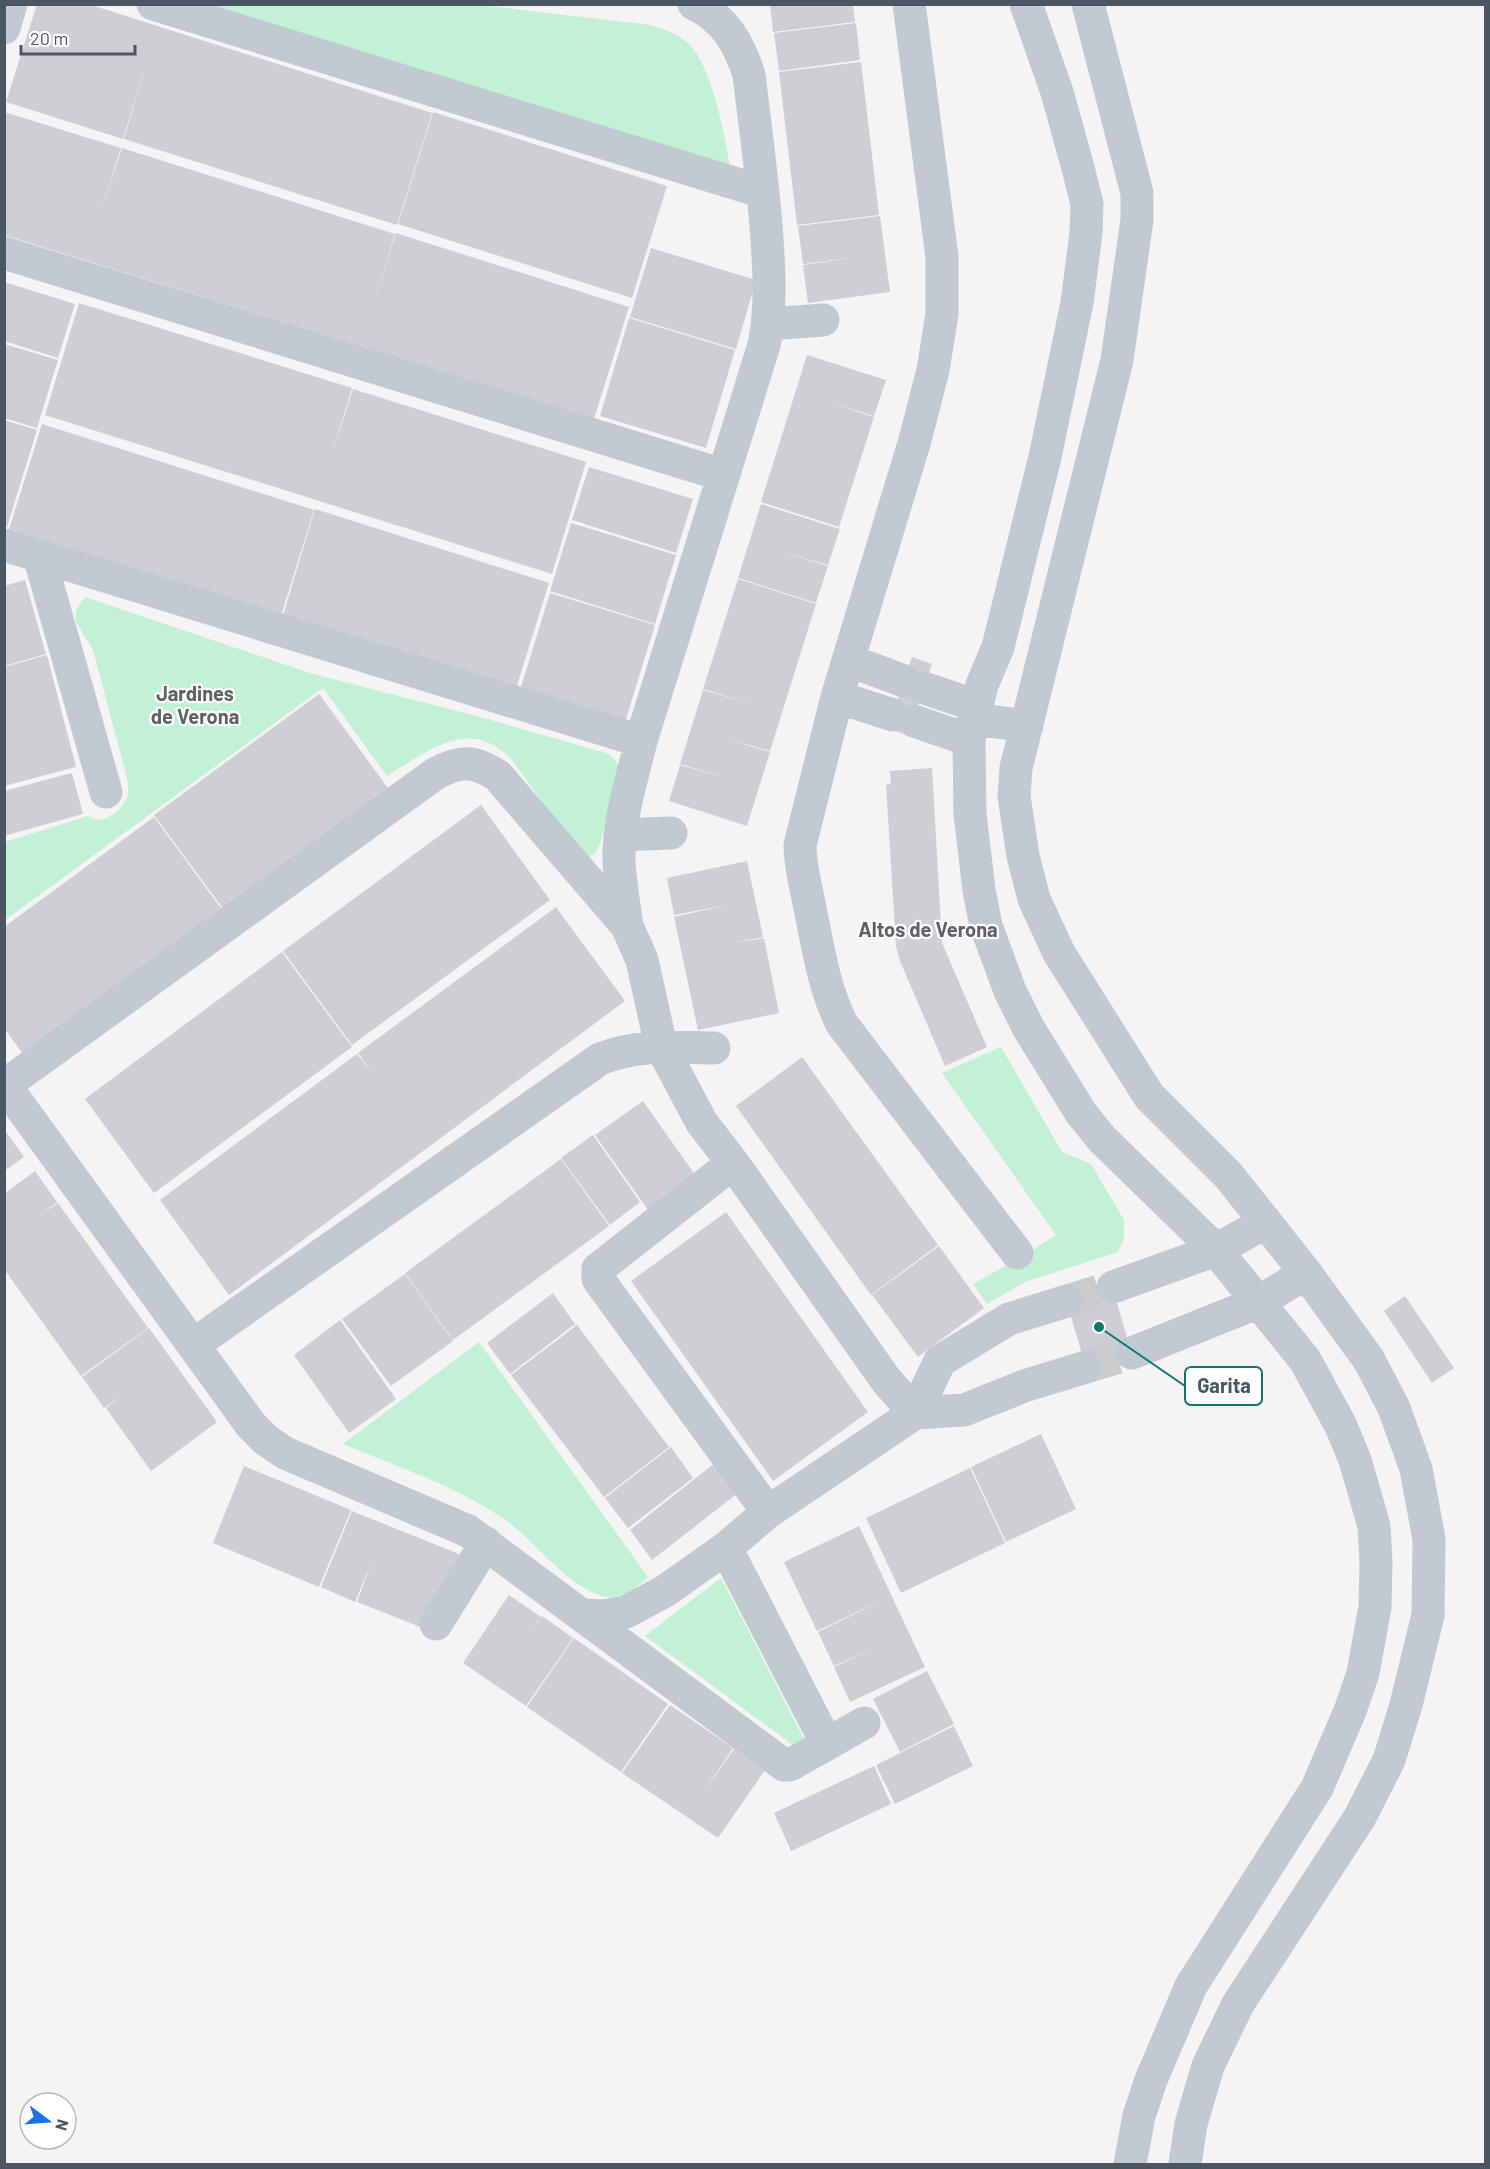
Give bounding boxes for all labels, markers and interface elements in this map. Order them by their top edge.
scale bar [21,18,135,56]
text: 20 m [30,27,68,49]
district label: Jardines de Verona [151,681,239,728]
district label: Altos de Verona [858,917,998,941]
callout: Garita [1185,1367,1262,1405]
text: Garita [1197,1373,1251,1397]
north arrow [18,2091,78,2151]
text: N [52,2118,73,2133]

